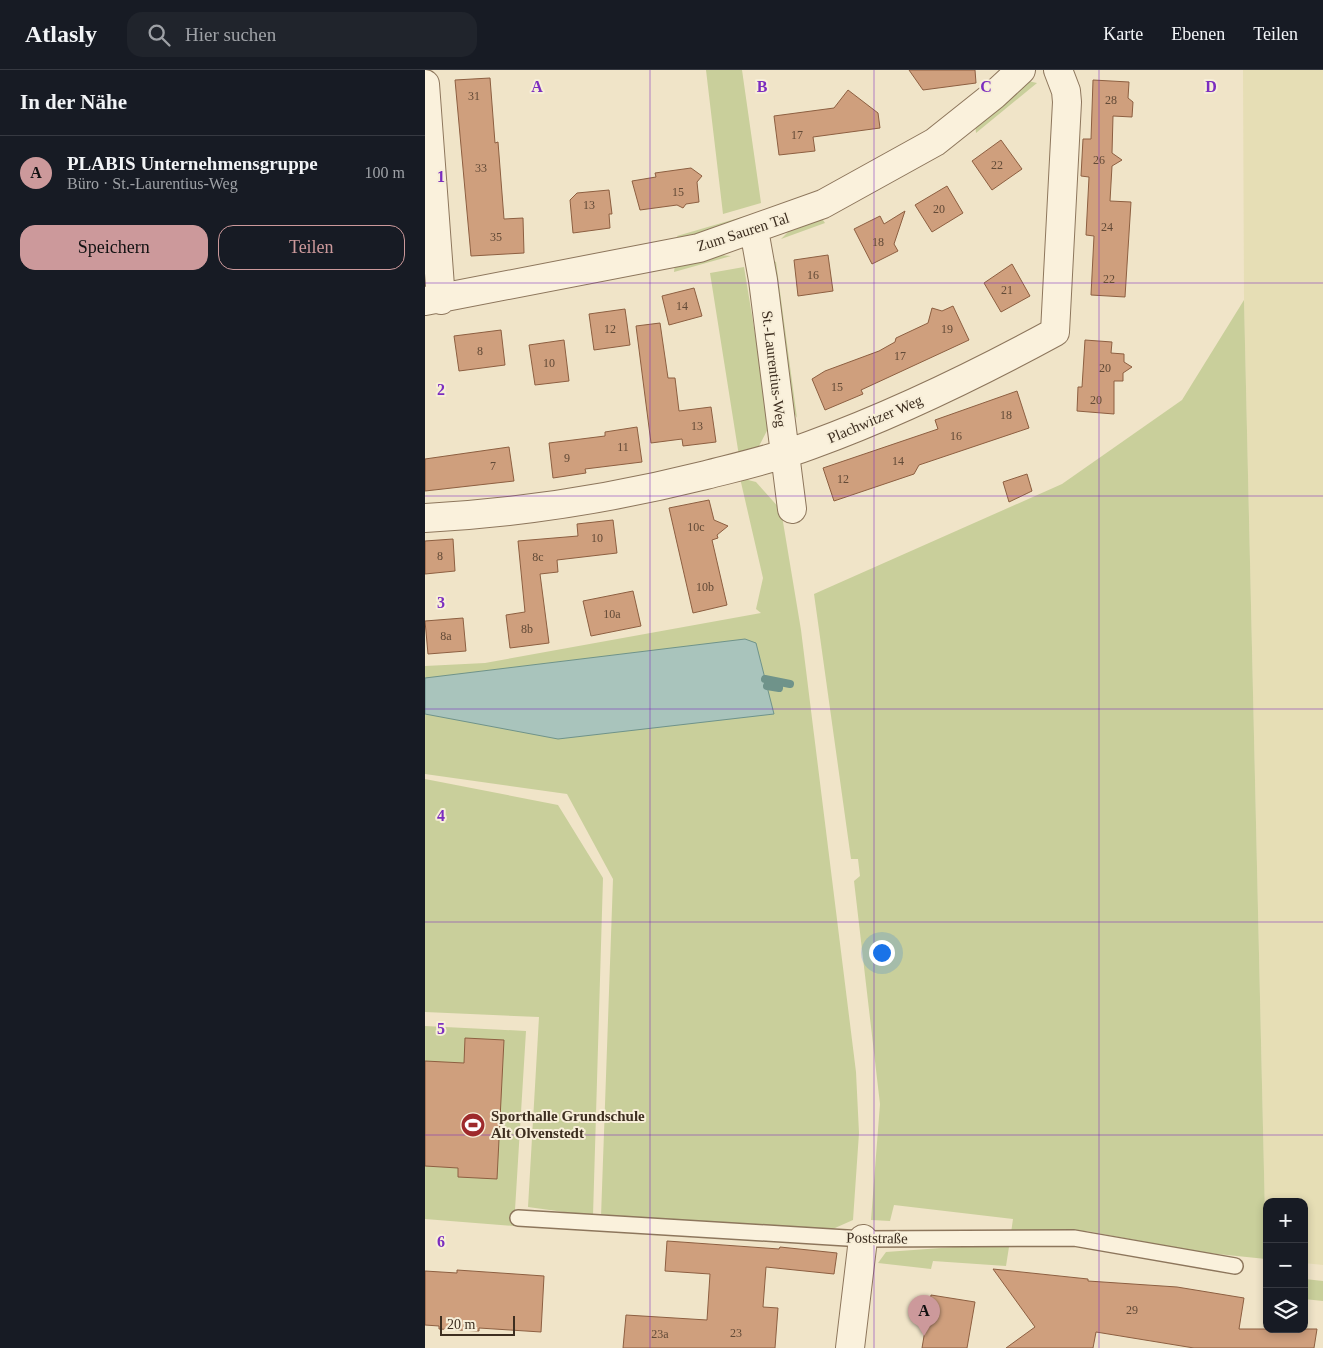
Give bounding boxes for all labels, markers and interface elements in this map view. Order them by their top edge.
search box [127,12,477,57]
text: Atlasly [25,21,97,47]
icon: search [145,21,173,49]
text: Hier suchen [185,24,276,45]
text: Karte [1103,24,1143,44]
text: Ebenen [1171,24,1225,44]
text: Teilen [1253,24,1298,44]
text: A [531,78,543,95]
text: B [757,78,768,95]
text: C [980,78,992,95]
text: D [1205,78,1217,95]
house number: 31 [468,89,480,103]
text: In der Nähe [20,90,127,114]
house number: 28 [1105,93,1117,107]
house number: 17 [791,128,803,142]
text: PLABIS Unternehmensgruppe [67,153,318,174]
house number: 26 [1093,153,1105,167]
house number: 22 [991,158,1003,172]
house number: 33 [475,161,487,175]
text: A [30,164,42,181]
text: 100 m [365,164,405,181]
text: 1 [437,168,445,185]
text: Büro · St.-Laurentius-Weg [67,175,238,192]
house number: 15 [672,185,684,199]
house number: 13 [583,198,595,212]
house number: 20 [933,202,945,216]
street label: Zum Sauren Tal [695,210,791,254]
house number: 24 [1101,220,1113,234]
button: Speichern [20,225,208,270]
button: Teilen [218,225,405,270]
house number: 35 [490,230,502,244]
house number: 18 [872,235,884,249]
house number: 16 [807,268,819,282]
house number: 22 [1103,272,1115,286]
house number: 21 [1001,283,1013,297]
house number: 14 [676,299,688,313]
street label: St.-Laurentius-Weg [759,310,789,429]
house number: 12 [604,322,616,336]
house number: 19 [941,322,953,336]
house number: 8 [477,344,483,358]
house number: 17 [894,349,906,363]
house number: 10 [543,356,555,370]
house number: 20 [1099,361,1111,375]
house number: 15 [831,380,843,394]
text: 2 [437,381,445,398]
street label: Plachwitzer Weg [825,392,925,446]
house number: 20 [1090,393,1102,407]
house number: 18 [1000,408,1012,422]
house number: 13 [691,419,703,433]
house number: 16 [950,429,962,443]
house number: 11 [617,440,629,454]
house number: 9 [564,451,570,465]
house number: 14 [892,454,904,468]
house number: 7 [490,459,496,473]
house number: 12 [837,472,849,486]
house number: 10c [687,520,705,534]
house number: 10 [591,531,603,545]
house number: 8 [437,549,443,563]
house number: 8c [532,550,544,564]
house number: 10b [696,580,714,594]
text: 3 [437,594,445,611]
house number: 10a [603,607,621,621]
house number: 8b [521,622,533,636]
house number: 8a [440,629,452,643]
text: 4 [437,807,445,824]
your location [869,940,895,966]
text: 5 [437,1020,445,1037]
place label: Sporthalle Grundschule Alt Olvenstedt [491,1108,645,1141]
sports icon: Sporthalle Grundschule Alt Olvenstedt [460,1112,486,1138]
map controls [1263,1198,1308,1333]
button: + [1263,1198,1308,1243]
street label: Poststraße [846,1229,908,1247]
text: 6 [437,1233,445,1250]
button: − [1263,1243,1308,1288]
button: layers [1263,1288,1308,1333]
pin: A [908,1295,940,1336]
house number: 29 [1126,1303,1138,1317]
scale bar [440,1313,515,1336]
text: 20 m [447,1317,475,1332]
house number: 23 [730,1326,742,1340]
house number: 23a [651,1327,669,1341]

